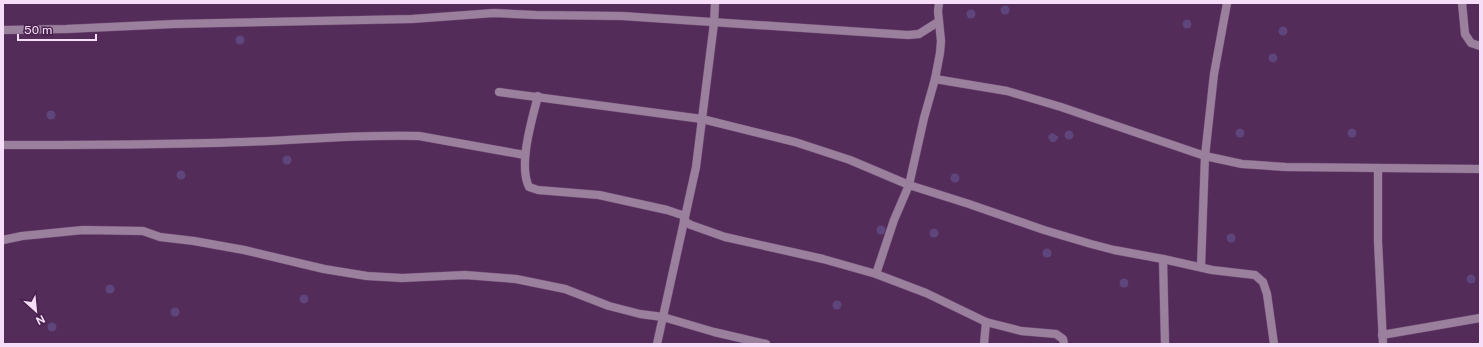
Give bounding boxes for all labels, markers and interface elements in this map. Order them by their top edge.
scale bar [18,16,96,42]
text: 50 m [24,23,52,37]
north arrow [16,291,56,331]
text: N [34,313,47,327]

